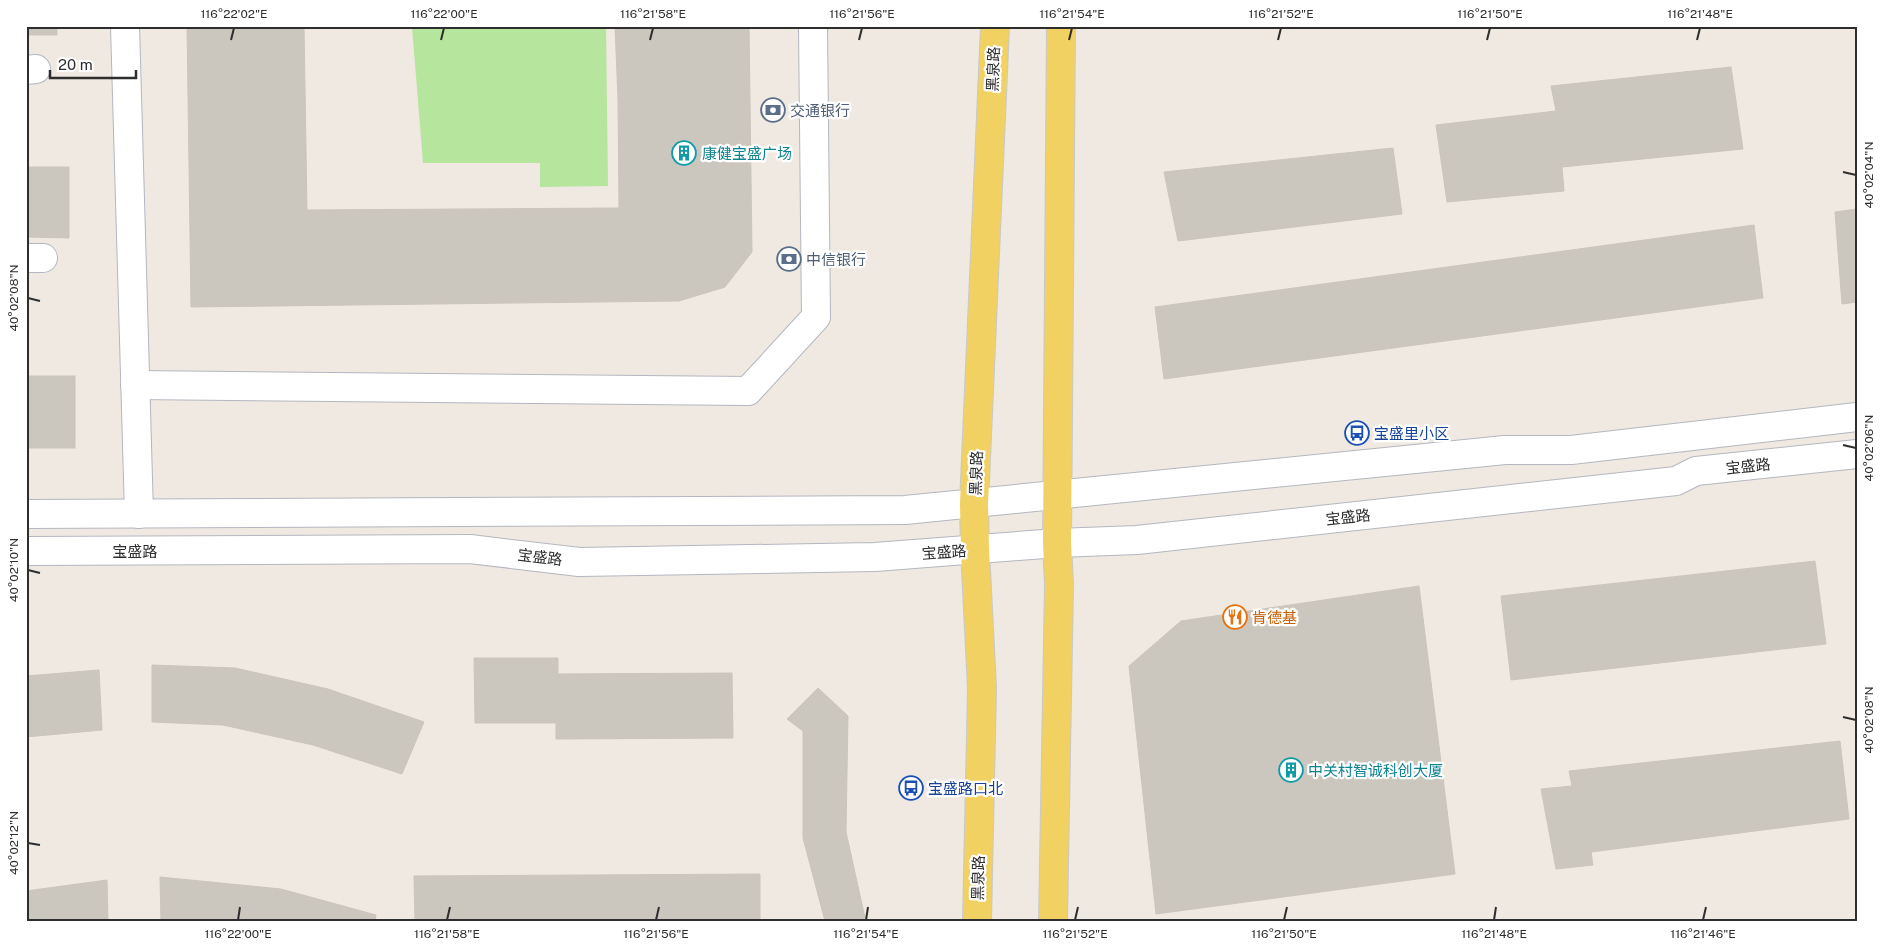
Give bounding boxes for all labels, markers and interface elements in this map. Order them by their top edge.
text: 116°22'02"E [200,7,268,21]
text: 116°22'00"E [410,7,478,21]
text: 116°21'58"E [620,7,686,21]
text: 116°21'56"E [829,7,895,21]
text: 116°21'54"E [1039,7,1105,21]
text: 116°21'52"E [1248,7,1314,21]
text: 116°21'50"E [1457,7,1523,21]
text: 116°21'48"E [1667,7,1733,21]
street label: 黑泉路 [984,46,1002,92]
scale bar [50,48,136,80]
text: 20 m [58,56,93,73]
bank icon: 交通银行 [760,97,786,123]
place label: 交通银行 [790,102,850,119]
building icon: 康健宝盛广场 [671,140,697,166]
text: 40°02'04"N [1862,142,1876,208]
place label: 康健宝盛广场 [702,145,792,162]
bank icon: 中信银行 [776,246,802,272]
place label: 中信银行 [806,251,866,268]
text: 40°02'08"N [7,264,21,332]
text: 40°02'06"N [1862,415,1876,481]
bus stop icon: 宝盛里小区 [1344,420,1370,446]
place label: 宝盛里小区 [1374,425,1449,442]
street label: 黑泉路 [967,450,985,496]
street label: 宝盛路 [1725,455,1771,477]
street label: 宝盛路 [1325,506,1371,528]
text: 40°02'10"N [7,538,21,602]
street label: 宝盛路 [921,542,967,562]
street label: 宝盛路 [112,543,158,560]
street label: 宝盛路 [517,546,563,568]
restaurant icon: 肯德基 [1222,604,1248,630]
place label: 肯德基 [1252,609,1297,626]
text: 40°02'08"N [1862,686,1876,754]
building icon: 中关村智诚科创大厦 [1278,757,1304,783]
place label: 中关村智诚科创大厦 [1308,762,1443,779]
bus stop icon: 宝盛路口北 [898,775,924,801]
place label: 宝盛路口北 [928,780,1003,797]
text: 40°02'12"N [7,811,21,875]
street label: 黑泉路 [969,855,987,901]
text: 116°22'00"E [204,927,272,941]
text: 116°21'58"E [414,927,480,941]
text: 116°21'56"E [623,927,689,941]
text: 116°21'54"E [833,927,899,941]
text: 116°21'52"E [1042,927,1108,941]
text: 116°21'50"E [1251,927,1317,941]
text: 116°21'48"E [1461,927,1527,941]
text: 116°21'46"E [1670,927,1736,941]

